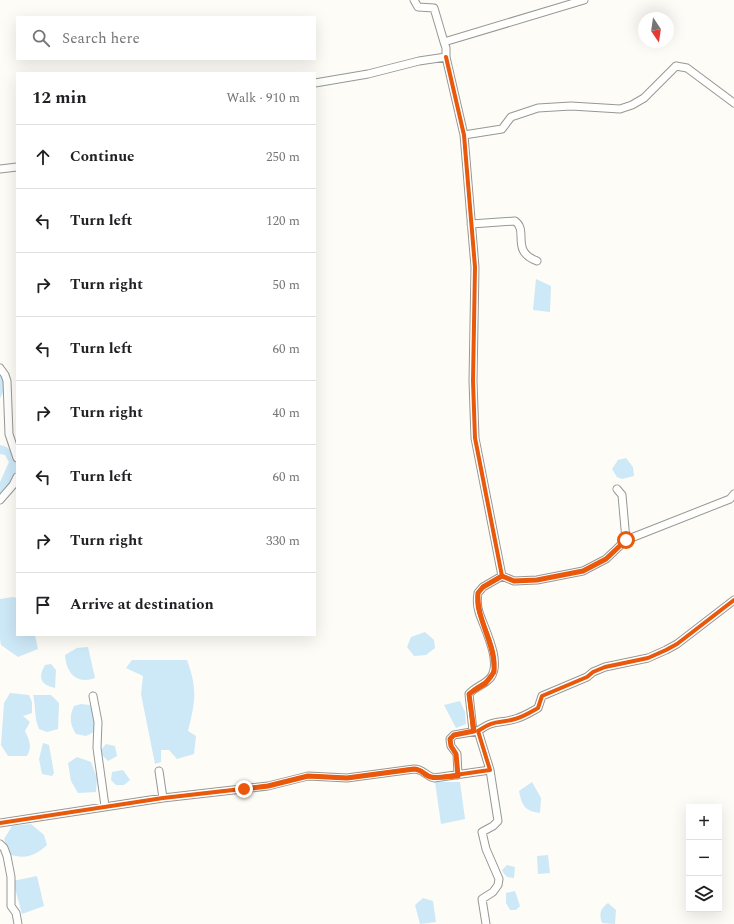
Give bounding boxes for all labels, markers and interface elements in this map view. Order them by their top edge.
north arrow [638,12,674,48]
search box [16,16,316,60]
icon: search [30,27,52,49]
text: Search here [62,27,140,50]
text: 12 min [32,85,87,111]
text: Walk · 910 m [226,88,300,108]
text: Continue [70,145,135,168]
icon: ahead [32,146,54,168]
text: 250 m [266,147,300,167]
text: Turn left [70,209,132,232]
icon: left [32,210,54,232]
text: 120 m [266,211,300,231]
text: Turn right [70,273,143,296]
icon: right [32,274,54,296]
text: 50 m [273,275,300,295]
text: Turn left [70,337,132,360]
icon: left [32,338,54,360]
text: 60 m [273,339,300,359]
text: Turn right [70,401,143,424]
icon: right [32,402,54,424]
text: 40 m [273,403,300,423]
text: Turn left [70,465,132,488]
icon: left [32,466,54,488]
text: 60 m [273,467,300,487]
text: Turn right [70,529,143,552]
icon: right [32,530,54,552]
text: 330 m [266,531,300,551]
route start [617,531,635,549]
text: Arrive at destination [70,593,214,616]
icon: arrive [32,594,54,616]
route end [235,780,253,798]
map controls [686,804,722,912]
button: + [686,804,722,840]
button: − [686,840,722,876]
button: layers [686,876,722,912]

